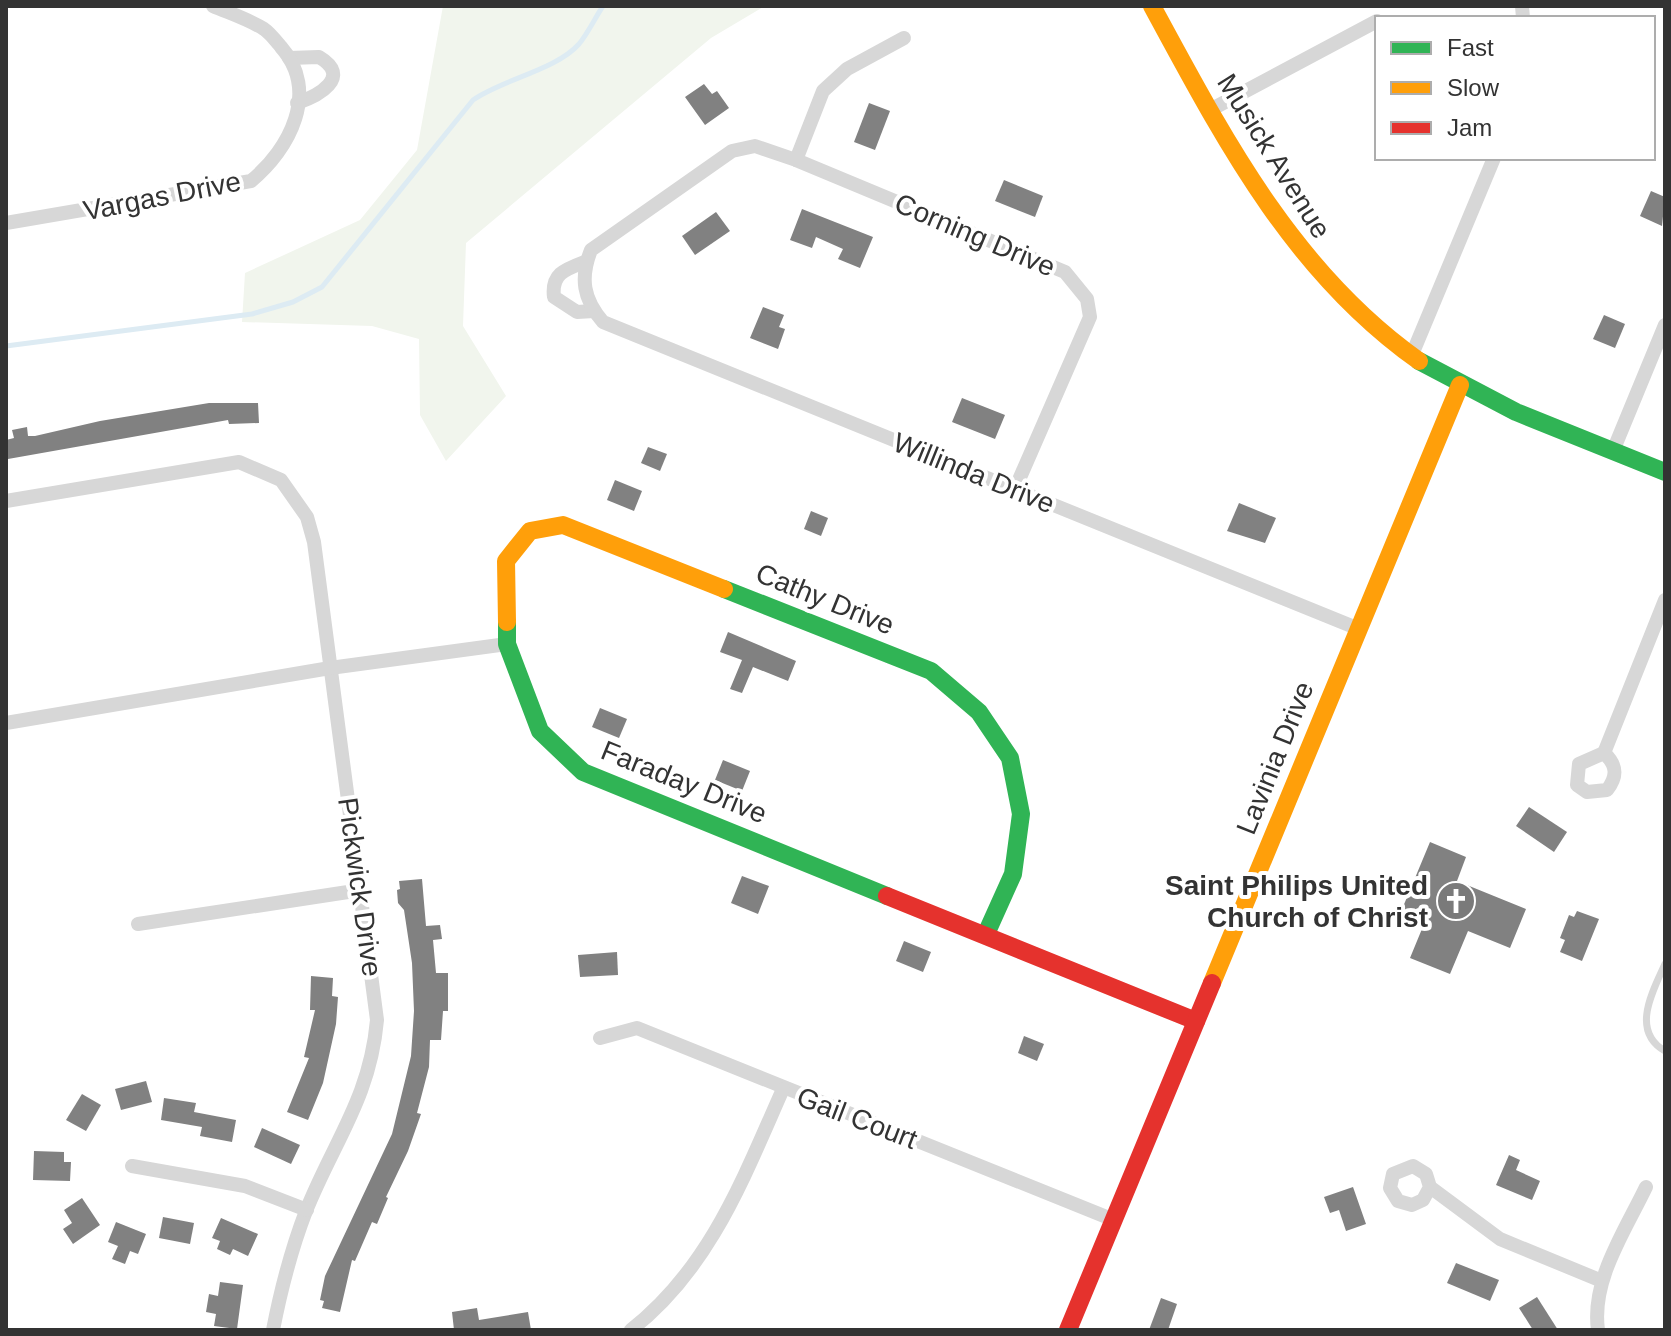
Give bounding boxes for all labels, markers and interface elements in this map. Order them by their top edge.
legend [1375,16,1655,160]
text: Fast [1447,34,1494,61]
street label: Musick Avenue [1211,68,1337,244]
text: Slow [1447,74,1500,101]
text: Jam [1447,114,1492,141]
street label: Vargas Drive [81,166,243,226]
street label: Corning Drive [890,187,1060,283]
street label: Willinda Drive [889,427,1059,519]
street label: Cathy Drive [751,557,899,641]
street label: Lavinia Drive [1230,677,1320,839]
street label: Faraday Drive [597,735,771,829]
street label: Pickwick Drive [332,795,388,979]
place label: Saint Philips United Church of Christ [1165,870,1428,933]
church icon: Saint Philips United Church of Christ [1435,880,1477,922]
street label: Gail Court [793,1081,922,1155]

